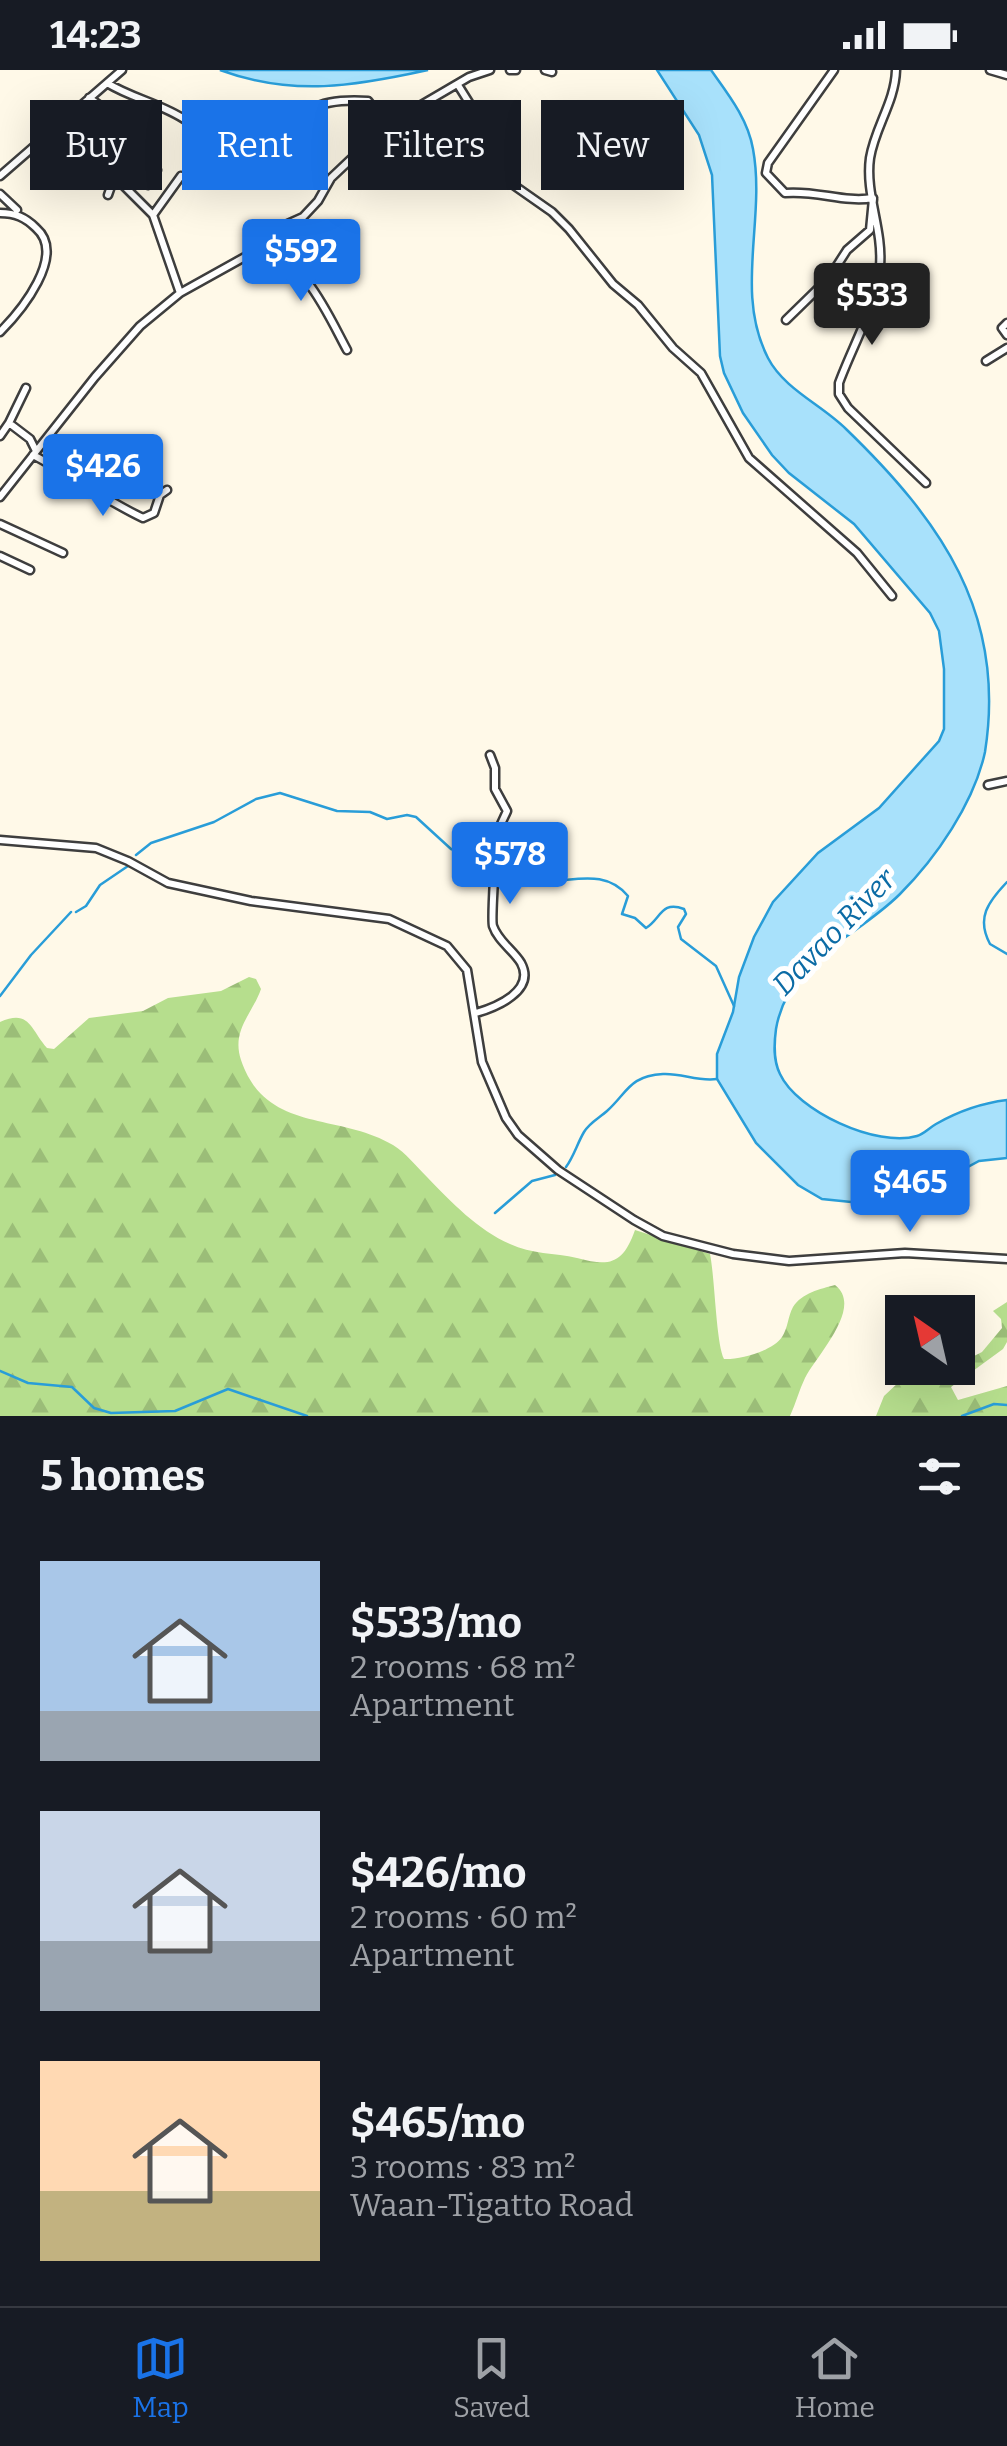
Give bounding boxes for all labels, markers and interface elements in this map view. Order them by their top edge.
text: 14:23 [50,12,142,58]
chip: Buy [30,100,162,190]
chip: Rent [182,100,328,190]
chip: Filters [348,100,521,190]
chip: New [541,100,684,190]
pin: $592 [242,219,360,304]
text: $592 [264,232,338,270]
pin: $533 [813,263,931,348]
text: $533 [836,276,908,314]
pin: $426 [44,434,162,519]
text: $426 [65,447,141,485]
pin: $578 [451,822,569,907]
text: $578 [474,835,546,873]
water label: Davao River [765,860,904,1002]
pin: $465 [851,1150,969,1235]
text: $465 [873,1163,947,1201]
north arrow [885,1295,975,1385]
map controls [885,1295,975,1385]
icon: filters [912,1449,967,1504]
text: 5 homes [40,1451,205,1501]
text: $533/mo [350,1598,522,1648]
icon: home [120,1601,240,1721]
text: 2 rooms · 68 m² [350,1648,576,1686]
text: Apartment [350,1686,514,1724]
text: $426/mo [350,1848,527,1898]
icon: home [120,1851,240,1971]
text: 2 rooms · 60 m² [350,1898,577,1936]
text: Apartment [350,1936,514,1974]
text: $465/mo [350,2098,525,2148]
icon: home [120,2101,240,2221]
text: 3 rooms · 83 m² [350,2148,575,2186]
text: Waan-Tigatto Road [350,2186,633,2224]
tab: Map [132,2331,189,2424]
tab: Saved [453,2331,530,2424]
tab: Home [795,2331,875,2424]

